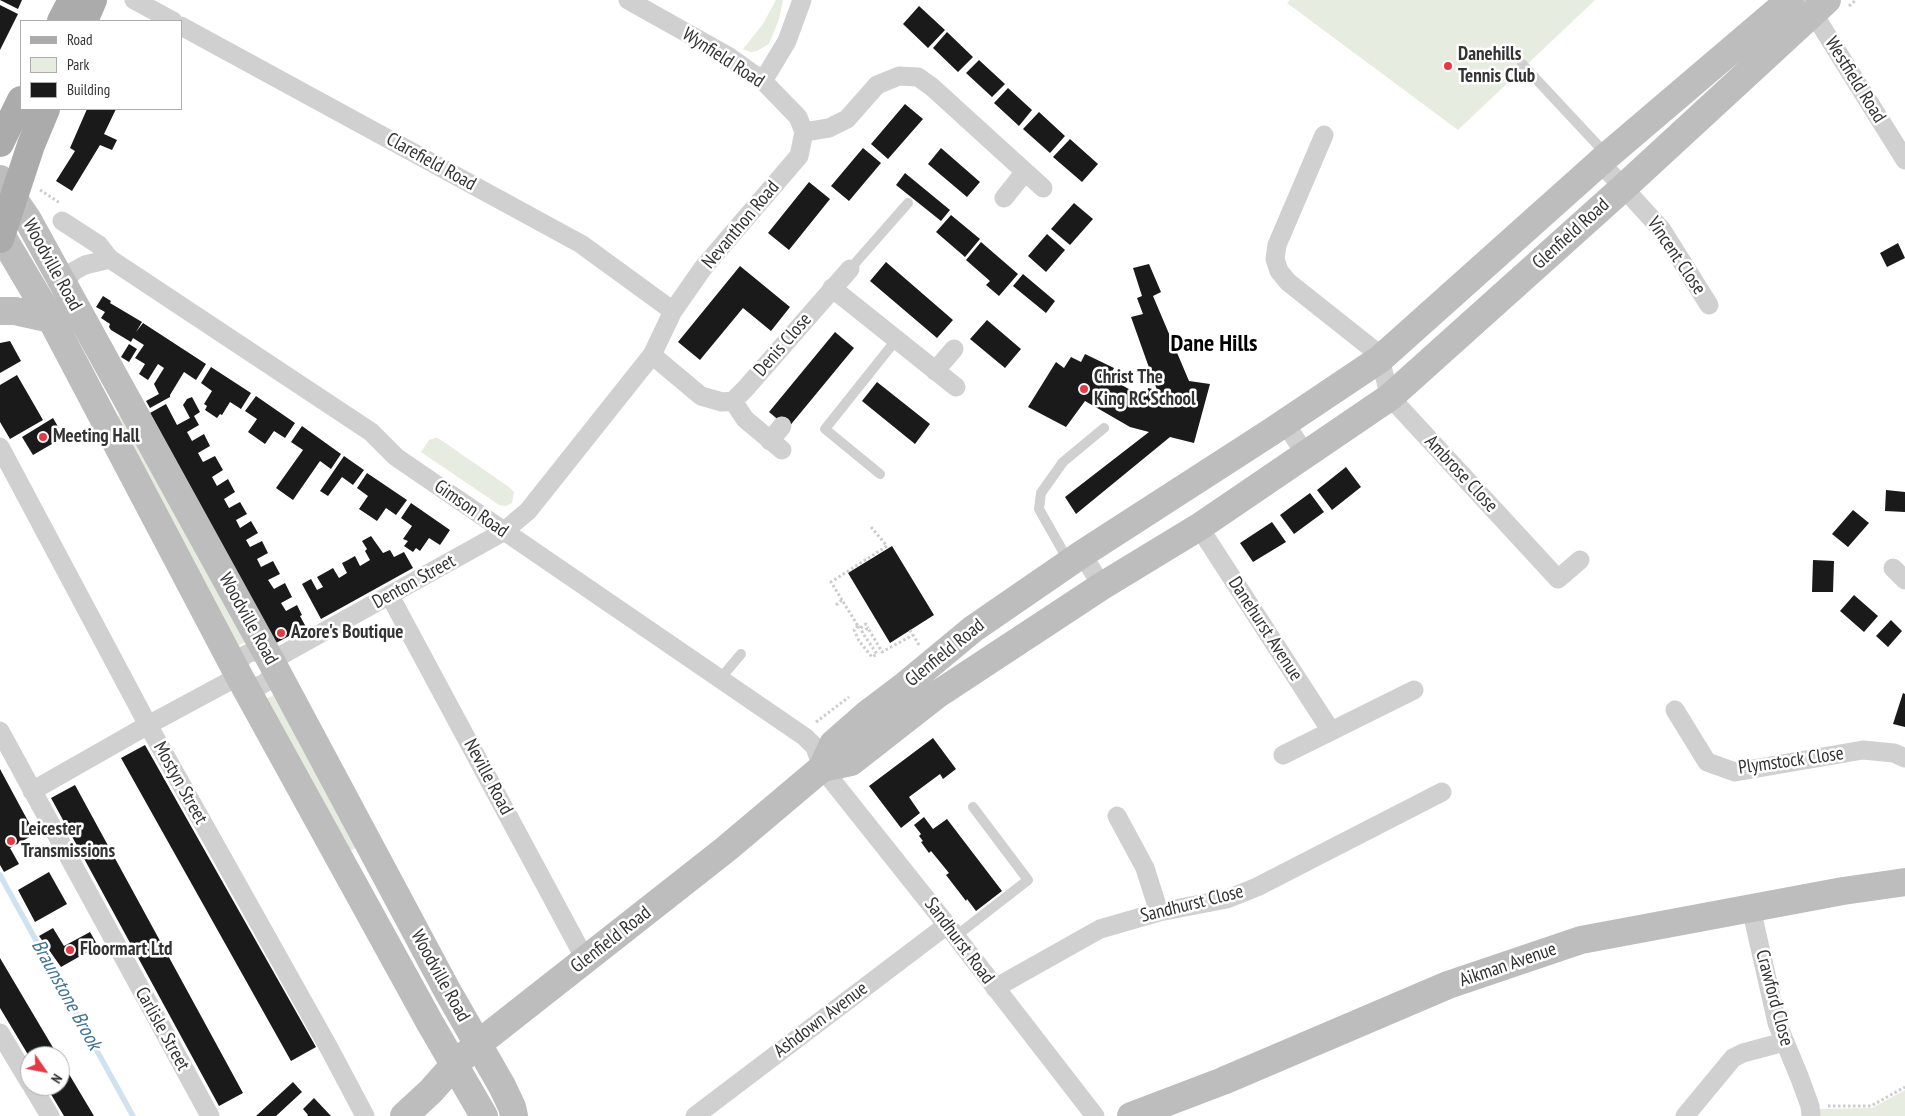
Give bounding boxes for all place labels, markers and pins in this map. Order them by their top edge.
place label: Danehills Tennis Club [1458,44,1535,88]
marker: Danehills Tennis Club [1442,60,1454,72]
place label: Christ The King RC School [1094,367,1196,411]
marker: Christ The King RC School [1078,383,1090,395]
place label: Meeting Hall [53,426,140,448]
marker: Meeting Hall [37,431,49,443]
place label: Azore's Boutique [291,622,403,644]
marker: Azore's Boutique [275,627,287,639]
place label: Leicester Transmissions [21,819,115,863]
marker: Leicester Transmissions [5,835,17,847]
place label: Floormart Ltd [80,939,173,961]
marker: Floormart Ltd [64,944,76,956]

